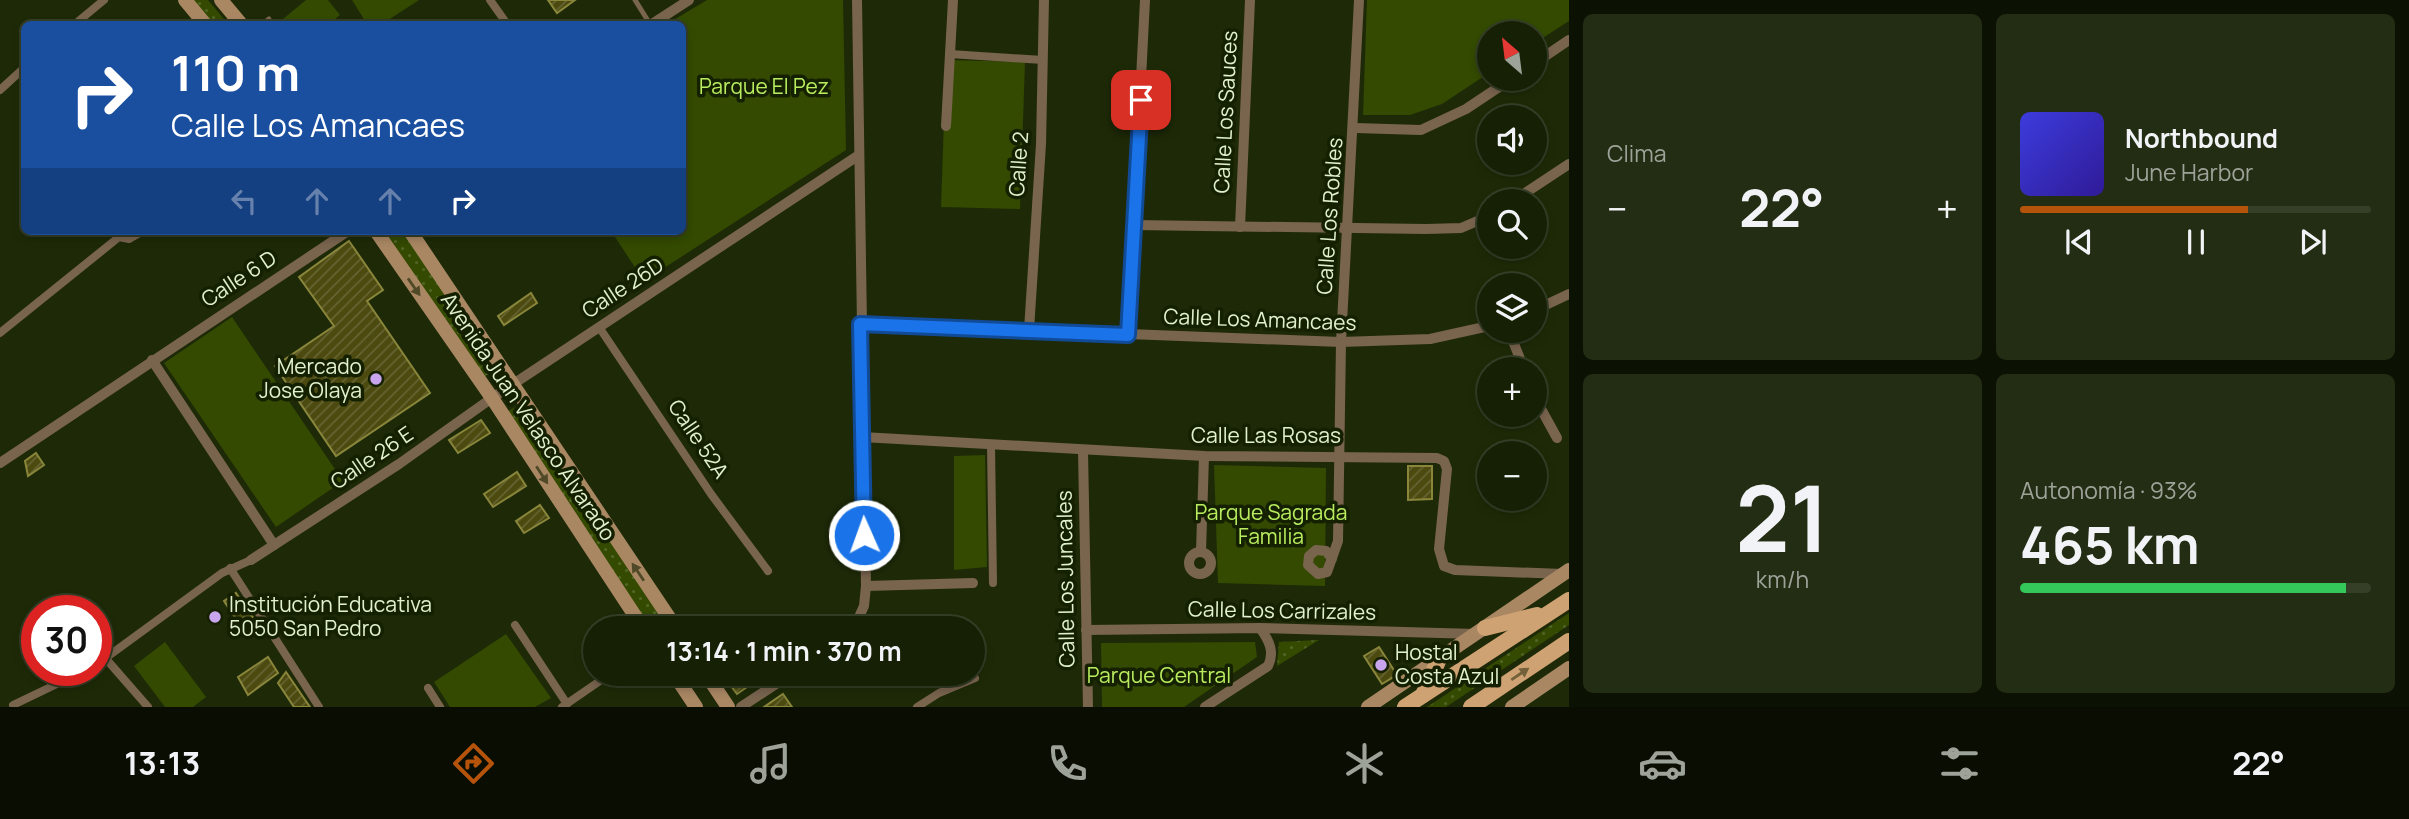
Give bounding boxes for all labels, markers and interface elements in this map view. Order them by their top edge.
north arrow [1477,21,1547,91]
map controls [1477,21,1547,511]
street label: Calle Los Sauces [1207,30,1243,194]
text: 110 m [171,39,300,106]
icon: right [56,49,147,140]
pin [1111,70,1171,130]
park label: Parque El Pez [699,72,829,100]
icon: arrive [1122,81,1160,119]
text: Calle Los Amancaes [171,103,465,147]
button: sound [1477,105,1547,175]
text: Northbound [2125,120,2278,156]
street label: Calle 2 [1002,131,1034,197]
street label: Calle Los Robles [1310,136,1348,295]
text: Clima [1607,137,1666,169]
text: June Harbor [2125,156,2253,188]
text: 22° [1739,172,1824,243]
icon: left [225,182,263,220]
icon: ahead [298,182,336,220]
icon: ahead [371,182,409,220]
icon: right [444,182,482,220]
text: − [1607,182,1628,234]
text: + [1936,182,1958,234]
button: search [1477,189,1547,259]
icon: previous [2060,223,2098,261]
icon: pause [2177,223,2215,261]
icon: next [2294,223,2332,261]
street label: Calle 6 D [195,243,281,313]
street label: Calle 26D [576,250,669,324]
button: layers [1477,273,1547,343]
one-way arrow [408,277,421,297]
street label: Avenida Juan Velasco Alvarado [435,287,623,546]
street label: Calle Los Amancaes [1163,302,1357,336]
place label: Mercado Jose Olaya [259,352,362,404]
button: + [1477,357,1547,427]
marker: Mercado Jose Olaya [368,371,384,387]
street label: Calle 52A [662,394,735,483]
street label: Calle 26 E [325,419,418,495]
street label: Calle Las Rosas [1191,421,1341,449]
button: − [1477,441,1547,511]
text: 21 [1735,455,1830,579]
one-way arrow [535,466,548,485]
text: Autonomía · 93% [2020,474,2198,506]
street label: Calle Los Juncales [1049,490,1081,668]
position arrow [827,498,901,572]
park label: Parque Sagrada Familia [1195,498,1347,550]
text: 465 km [2020,509,2200,580]
one-way arrow [632,562,645,581]
text: km/h [1756,563,1809,595]
place label: Institución Educativa 5050 San Pedro [229,590,432,642]
street label: Calle Los Carrizales [1188,594,1376,626]
speed limit sign: 30 [21,595,112,686]
marker: Institución Educativa 5050 San Pedro [207,609,223,625]
text: 13:14 · 1 min · 370 m [666,633,902,669]
place label: Hostal Costa Azul [1395,638,1499,690]
marker: Hostal Costa Azul [1373,657,1389,673]
park label: Parque Central [1087,661,1231,689]
one-way arrow [1510,668,1530,681]
icon: directions [449,739,498,788]
icon: music [746,739,795,788]
icon: phone [1043,739,1092,788]
icon: climate [1340,739,1389,788]
icon: car [1638,739,1687,788]
icon: filters [1935,739,1984,788]
text: 13:13 [124,741,200,785]
text: 22° [2232,741,2285,785]

